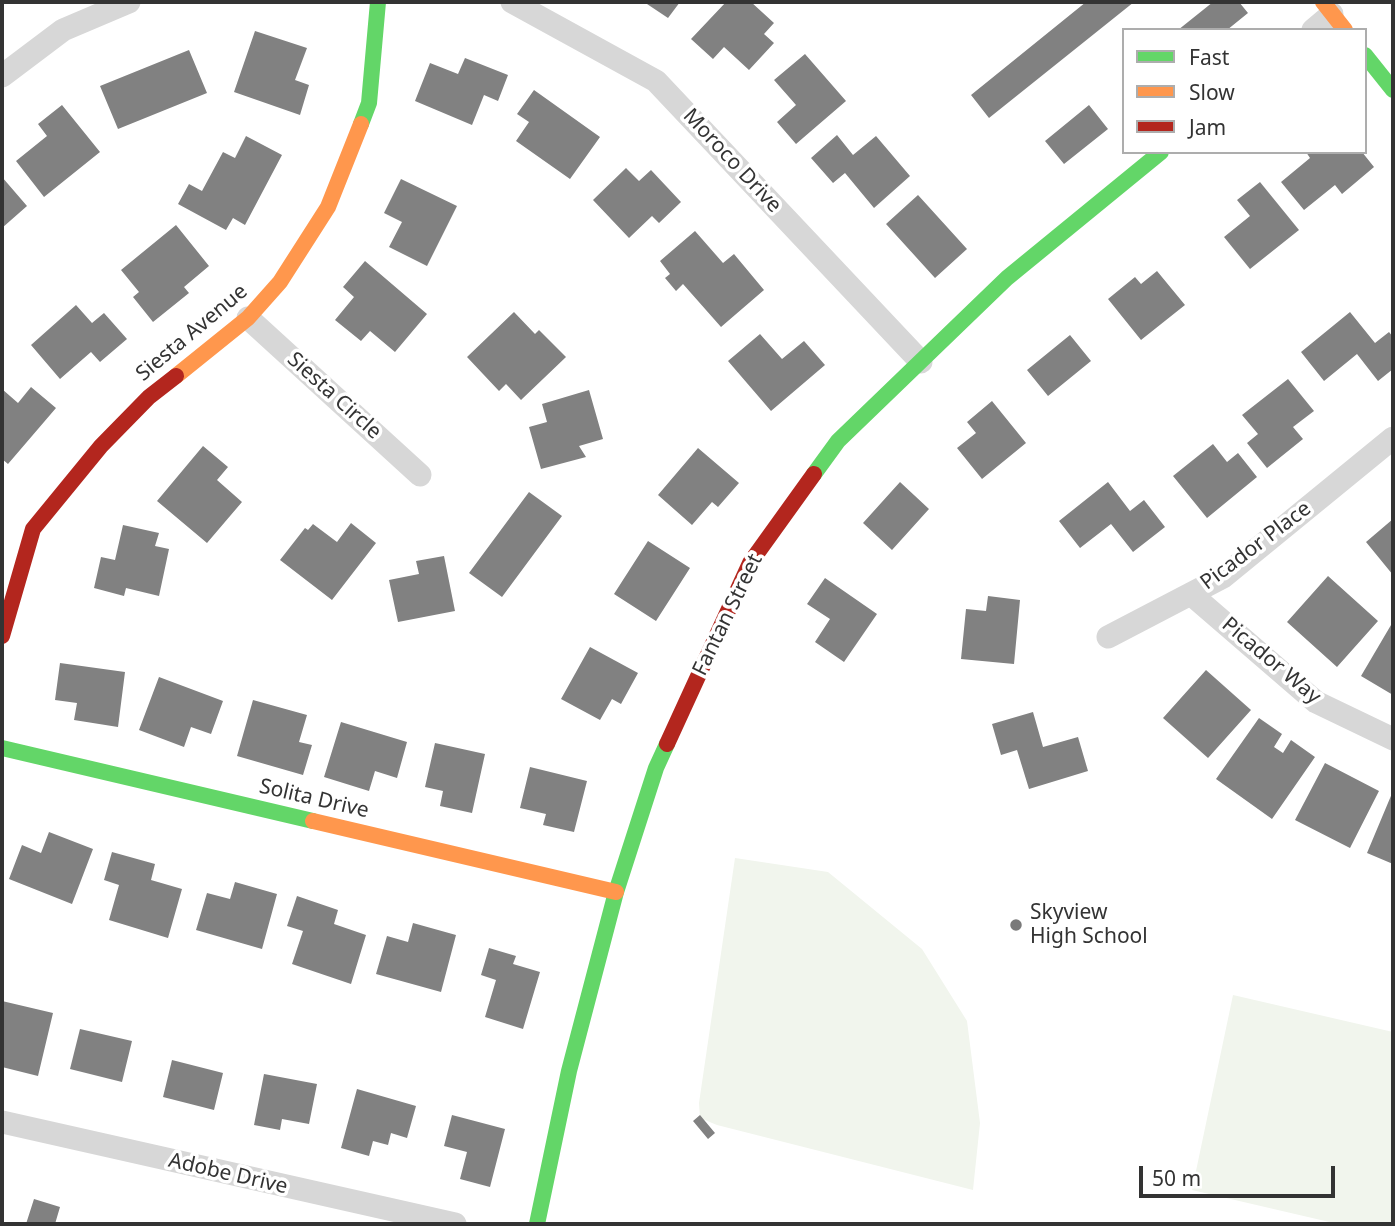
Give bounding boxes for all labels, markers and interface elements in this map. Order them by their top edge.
legend [1122,28,1367,154]
text: Fast [1189,43,1229,71]
text: Slow [1189,78,1235,106]
street label: Moroco Drive [677,104,787,218]
text: Jam [1189,113,1226,141]
street label: Siesta Avenue [131,279,253,387]
street label: Siesta Circle [282,347,386,445]
street label: Picador Place [1196,496,1316,596]
street label: Fantan Street [688,550,768,680]
street label: Picador Way [1216,612,1326,710]
street label: Solita Drive [257,774,371,824]
place label: Skyview High School [1030,900,1148,950]
marker: Skyview High School [1008,917,1024,933]
street label: Adobe Drive [166,1148,290,1200]
scale bar [1143,1152,1339,1196]
text: 50 m [1152,1164,1201,1192]

